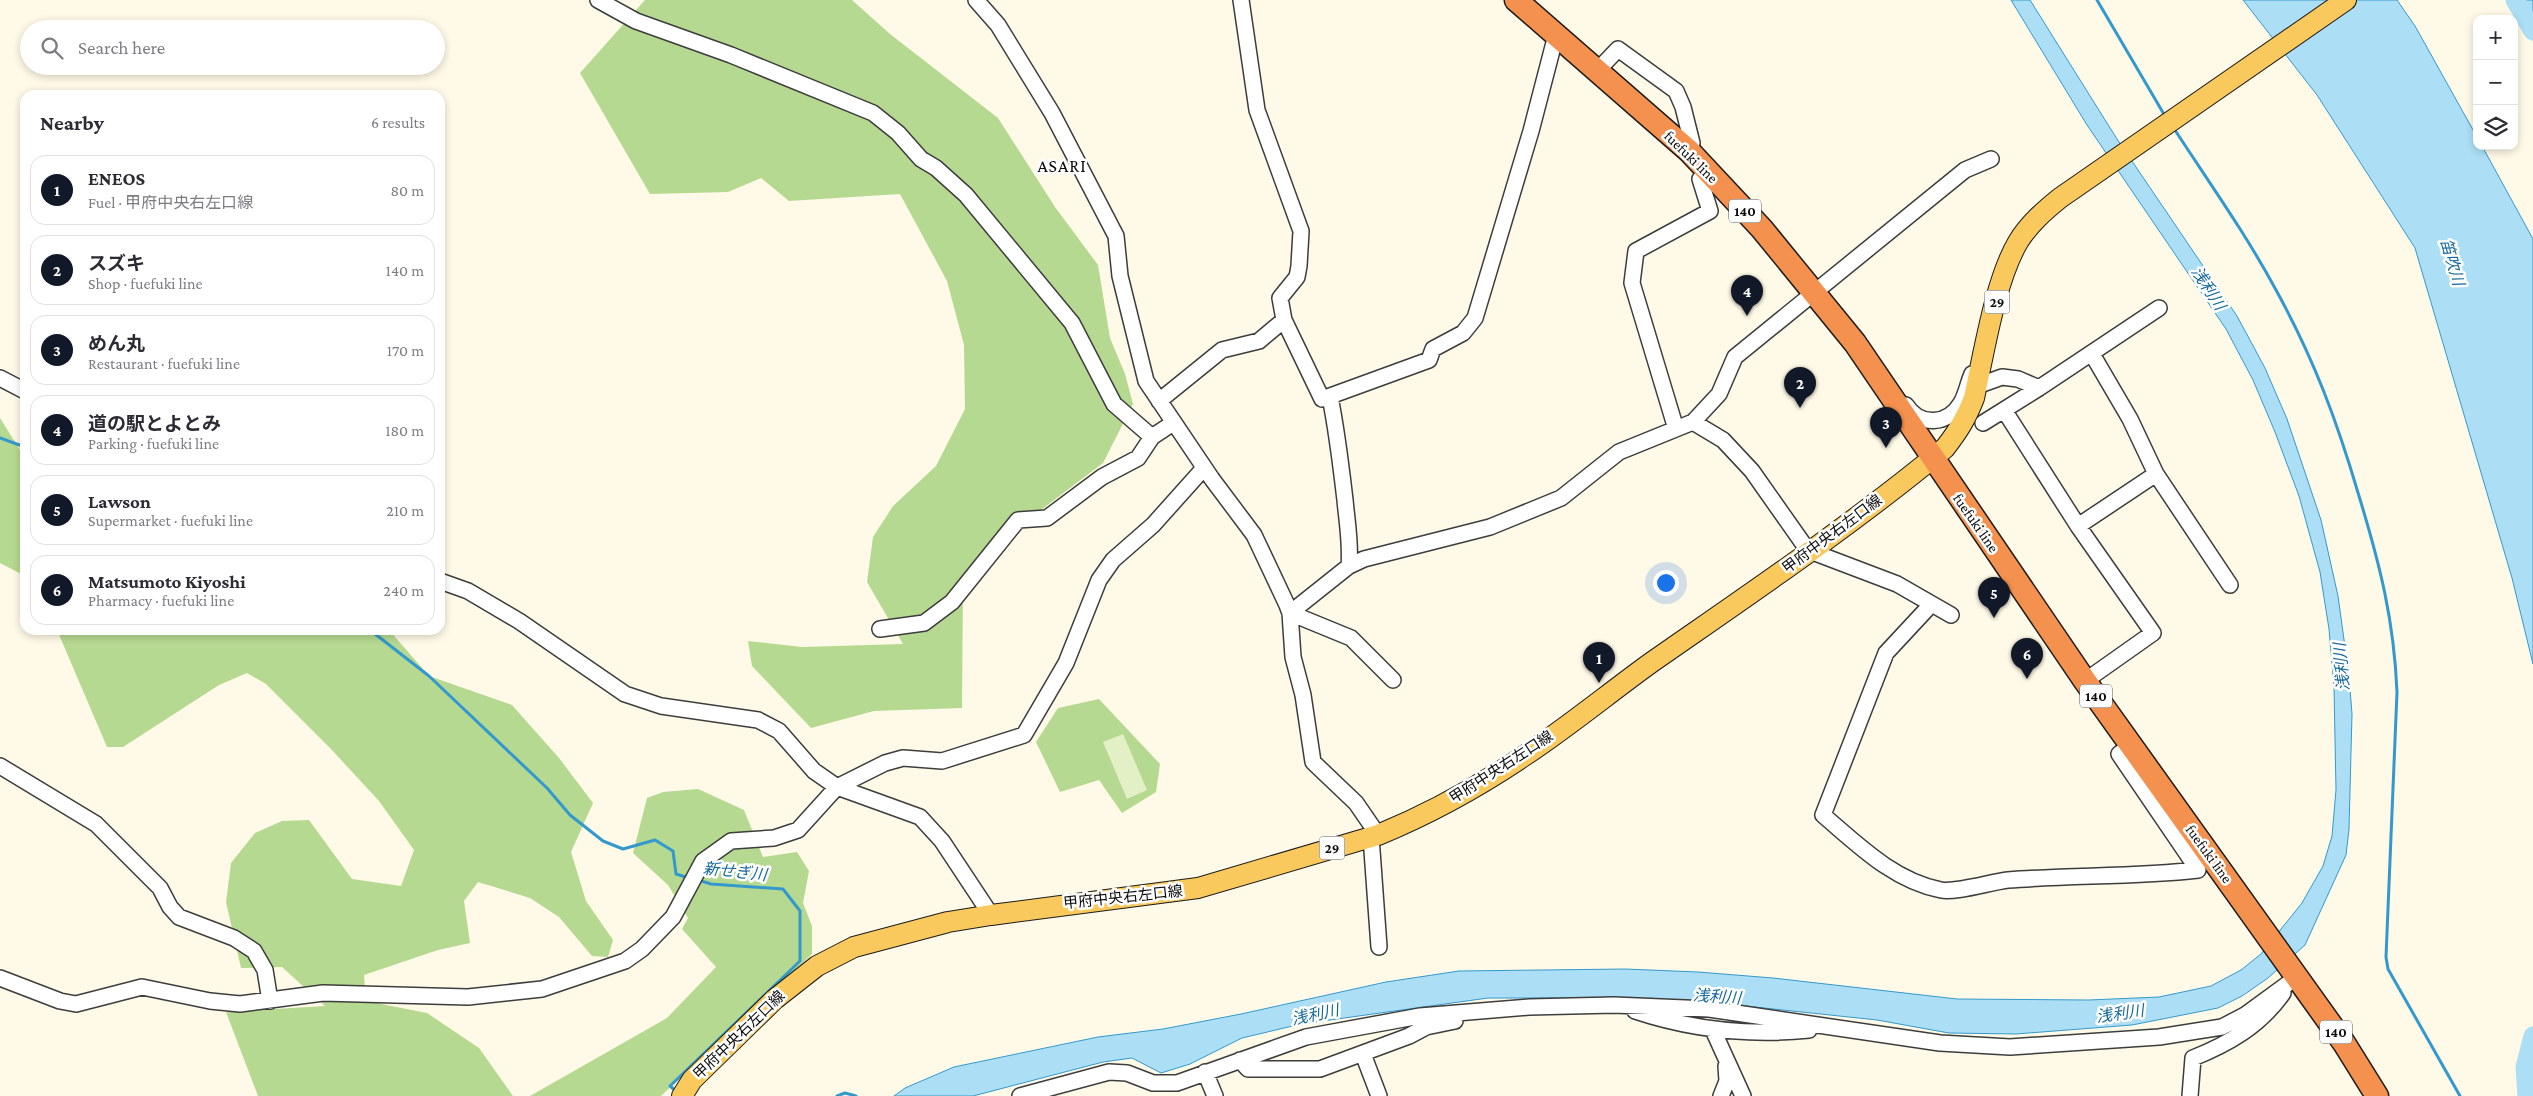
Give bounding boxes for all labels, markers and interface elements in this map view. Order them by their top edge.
map controls [2473,15,2518,150]
button: + [2473,15,2518,60]
search box [20,20,445,75]
icon: search [38,34,66,62]
text: Search here [78,37,165,58]
button: − [2473,60,2518,105]
button: layers [2473,105,2518,150]
text: Nearby [40,111,104,135]
text: 6 results [371,114,425,131]
street label: fuefuki line [1661,128,1721,187]
district label: ASARI [1037,156,1087,176]
text: ENEOS [88,168,145,189]
text: 1 [54,182,60,199]
text: 80 m [390,182,424,199]
text: Fuel · 甲府中央右左口線 [88,194,253,211]
road number: 140 [1729,200,1761,222]
water label: 笛吹川 [2438,237,2468,289]
text: スズキ [88,253,145,274]
text: 2 [53,262,61,279]
text: 140 m [386,262,424,279]
water label: 浅利川 [2188,264,2230,315]
text: Shop · fuefuki line [88,275,203,292]
pin: 4 [1731,275,1763,316]
road number: 29 [1984,290,2010,314]
text: めん丸 [88,333,145,354]
text: 3 [53,342,61,359]
text: 170 m [387,342,424,359]
text: Restaurant · fuefuki line [88,355,240,372]
pin: 2 [1784,367,1816,408]
pin: 3 [1870,407,1902,448]
text: 道の駅とよとみ [88,413,221,434]
text: 4 [53,422,61,439]
text: 180 m [385,422,424,439]
text: Parking · fuefuki line [88,435,219,452]
text: Lawson [88,491,151,512]
street label: 甲府中央右左口線 [1779,491,1885,577]
street label: fuefuki line [1950,491,2002,556]
text: 5 [53,502,61,519]
text: 210 m [386,502,424,519]
text: Supermarket · fuefuki line [88,512,253,529]
your location [1653,570,1679,596]
text: Matsumoto Kiyoshi [88,571,246,592]
pin: 5 [1978,577,2010,618]
text: 6 [53,582,61,599]
text: 240 m [383,582,424,599]
text: Pharmacy · fuefuki line [88,592,234,609]
pin: 6 [2011,638,2043,679]
water label: 浅利川 [2331,640,2352,692]
pin: 1 [1583,642,1615,683]
road number: 140 [2080,684,2112,708]
street label: 甲府中央右左口線 [1446,728,1556,806]
street label: fuefuki line [2183,822,2236,886]
road number: 29 [1320,836,1344,860]
water label: 新せぎ川 [702,860,770,884]
street label: 甲府中央右左口線 [1062,883,1184,911]
water label: 浅利川 [1692,986,1743,1007]
street label: 甲府中央右左口線 [690,988,788,1082]
water label: 浅利川 [1290,1001,1342,1028]
water label: 浅利川 [2095,1001,2147,1025]
road number: 140 [2320,1020,2352,1044]

